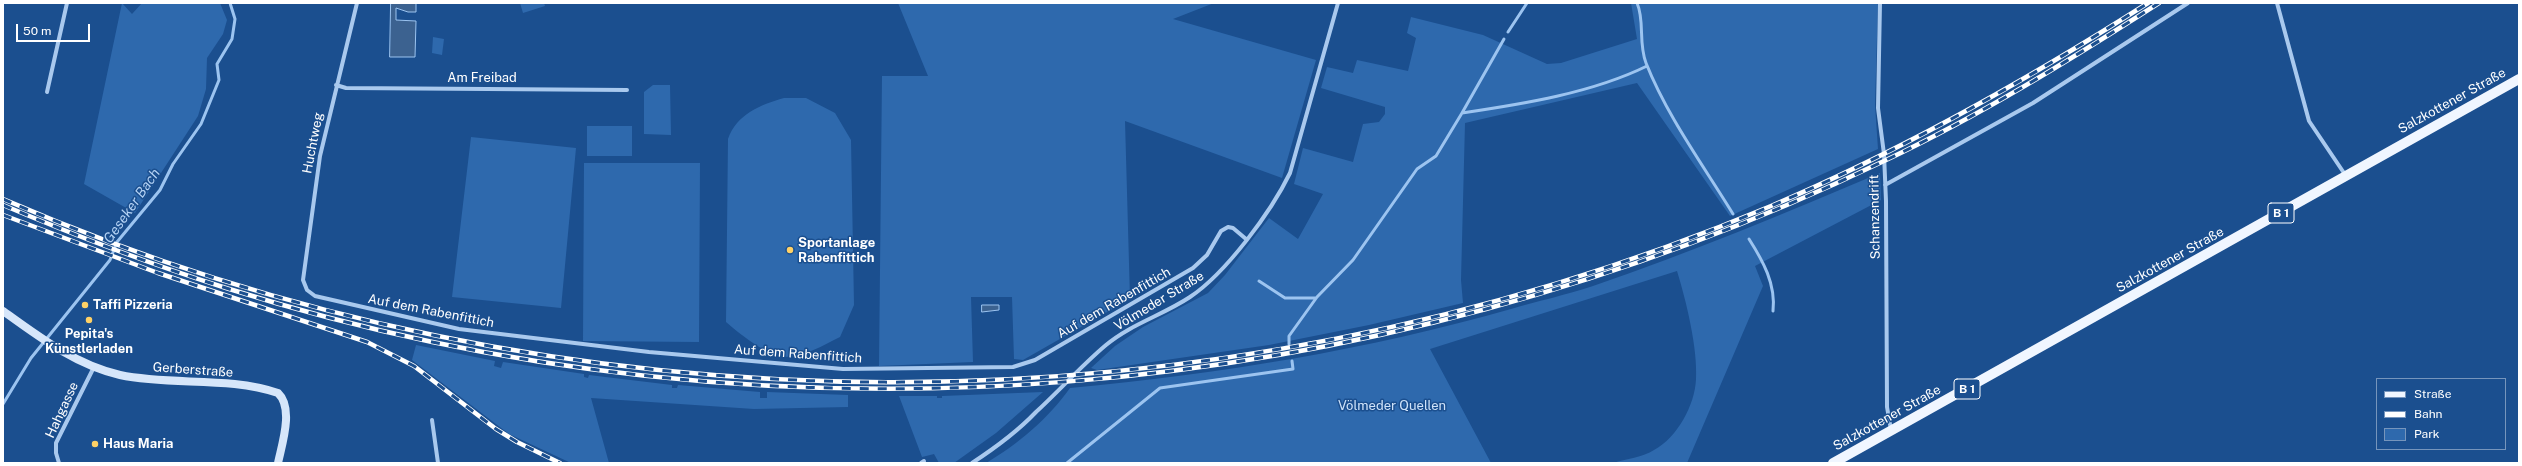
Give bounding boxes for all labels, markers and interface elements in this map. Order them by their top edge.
scale bar [18,16,92,42]
text: 50 m [23,24,51,38]
street label: Salzkottener Straße [2396,65,2508,137]
street label: Am Freibad [447,70,517,86]
street label: Huchtweg [299,111,327,175]
water label: Geseker Bach [100,166,164,246]
street label: Schanzendrift [1866,174,1884,260]
road number: B 1 [2268,203,2294,223]
street label: Salzkottener Straße [2114,224,2226,296]
place label: Sportanlage Rabenfittich [798,235,875,266]
marker: Sportanlage Rabenfittich [785,245,795,255]
street label: Auf dem Rabenfittich [1055,264,1173,342]
street label: Völmeder Straße [1111,268,1207,334]
street label: Auf dem Rabenfittich [367,291,495,331]
place label: Taffi Pizzeria [93,297,173,313]
marker: Taffi Pizzeria [80,300,90,310]
marker: Pepita's Künstlerladen [84,315,94,325]
place label: Pepita's Künstlerladen [45,326,133,357]
street label: Auf dem Rabenfittich [734,342,862,366]
street label: Gerberstraße [152,359,234,381]
legend [2376,378,2506,450]
street label: Hahgasse [42,379,82,441]
road number: B 1 [1954,379,1980,399]
street label: Salzkottener Straße [1831,382,1943,454]
text: Straße [2414,387,2451,401]
park label: Völmeder Quellen [1338,398,1446,414]
text: Bahn [2414,407,2443,421]
text: Park [2414,427,2440,441]
place label: Haus Maria [103,436,173,452]
marker: Haus Maria [90,439,100,449]

